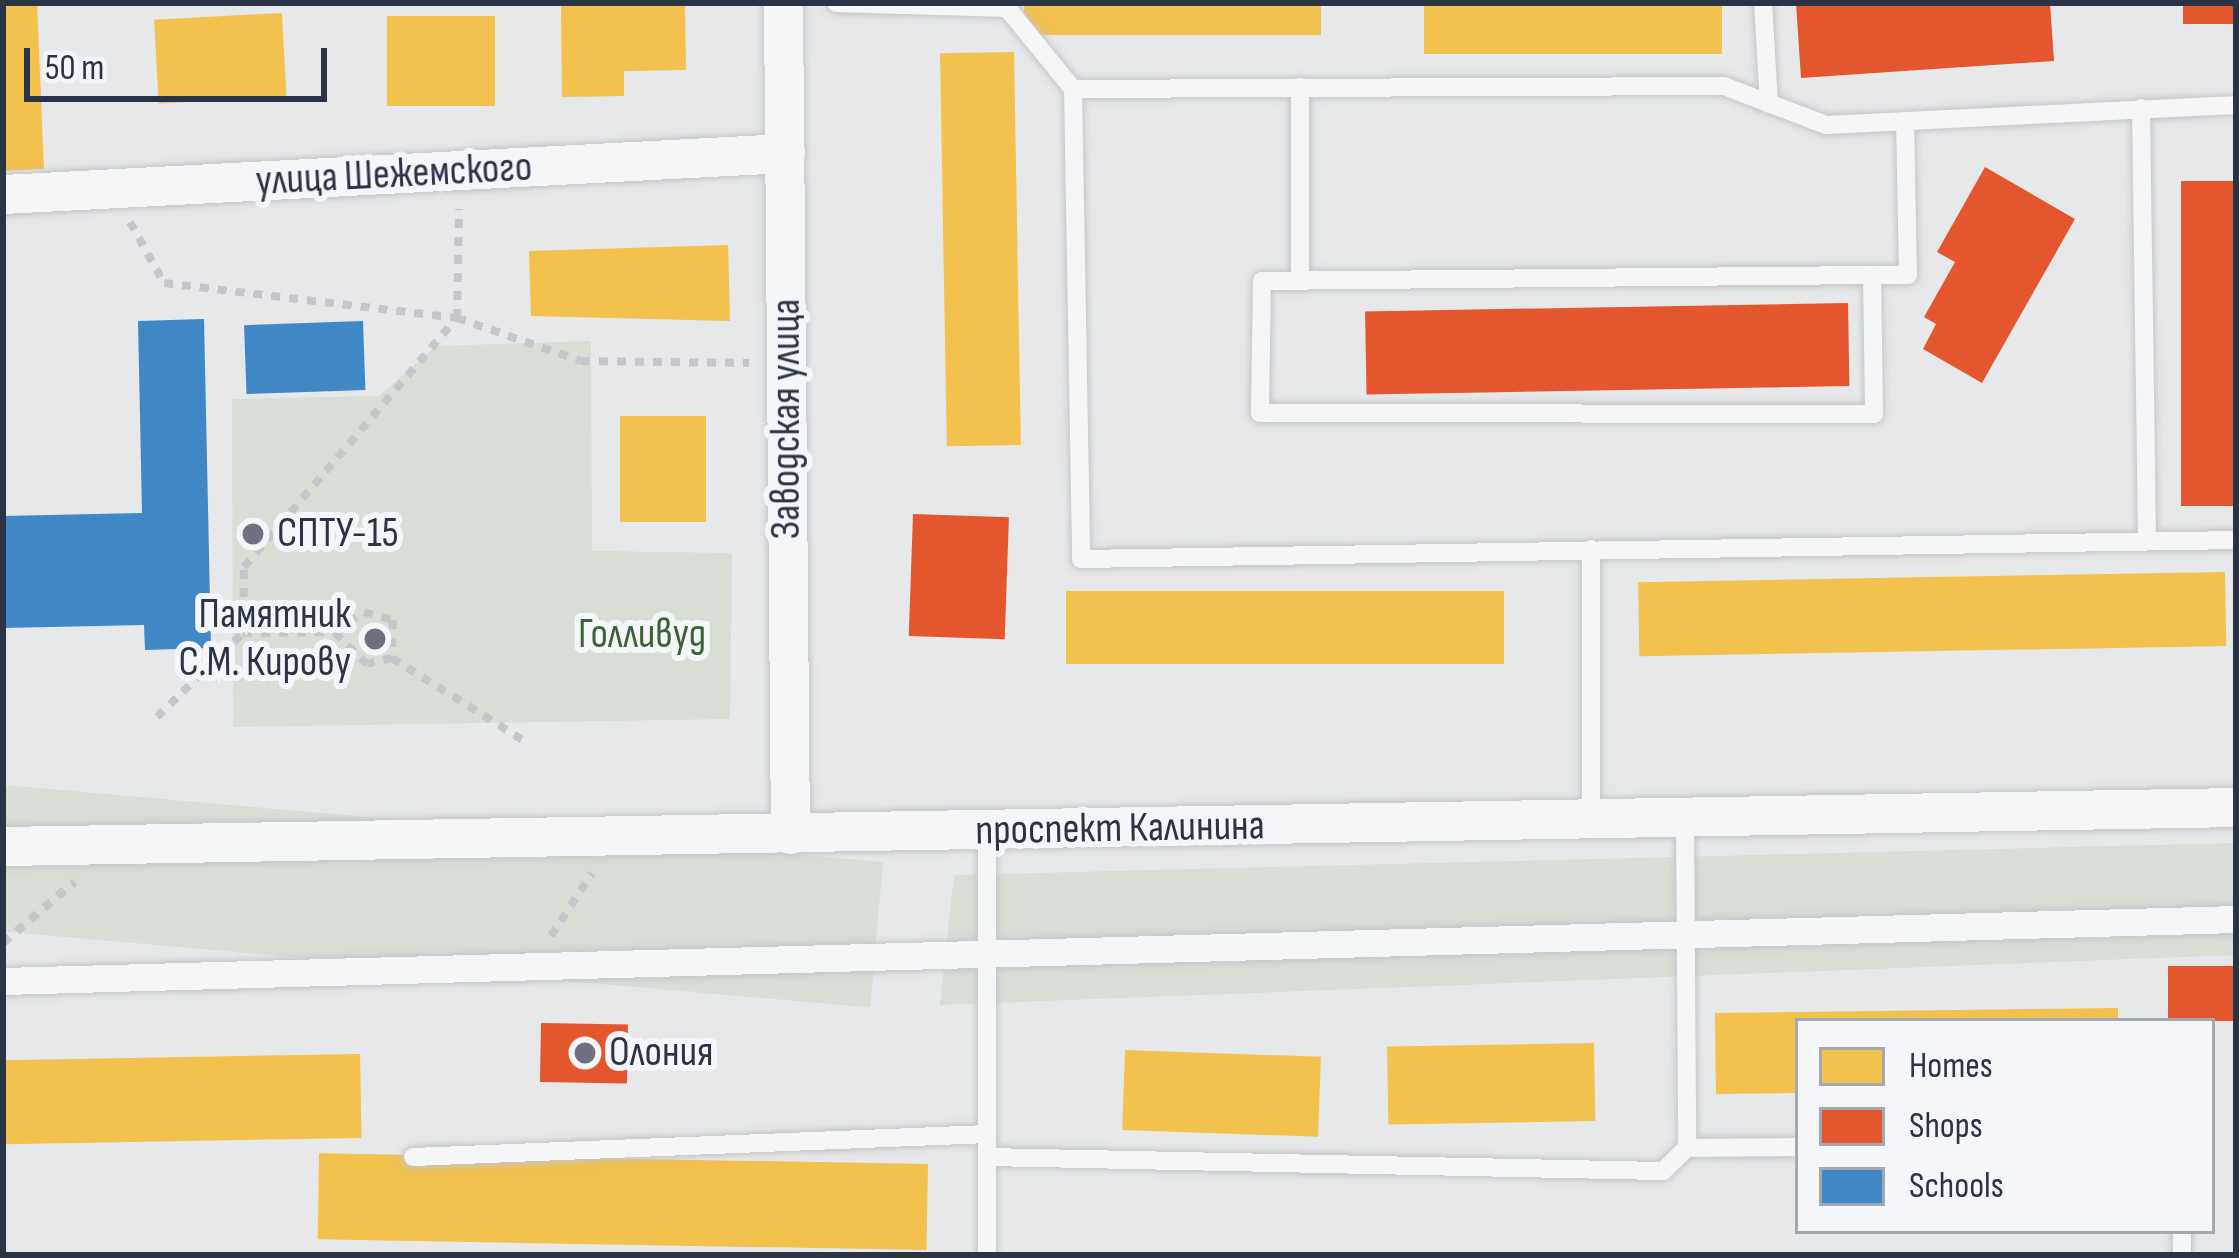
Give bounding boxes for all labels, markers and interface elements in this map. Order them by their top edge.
scale bar [30,24,333,98]
text: 50 m [45,47,104,90]
street label: улица Шежемского [255,143,533,207]
street label: Заводская улица [762,299,812,539]
place label: СПТУ-15 [277,509,399,559]
marker: СПТУ-15 [240,521,266,547]
place label: Памятник С.М. Кирову [178,590,351,688]
park label: Голливуд [578,610,706,660]
marker: Памятник С.М. Кирову [362,626,388,652]
street label: проспект Калинина [975,801,1265,857]
legend [1795,1018,2215,1234]
place label: Олония [609,1028,714,1078]
marker: Олония [572,1040,598,1066]
text: Homes [1909,1045,1993,1088]
text: Shops [1909,1105,1983,1148]
text: Schools [1909,1165,2004,1208]

